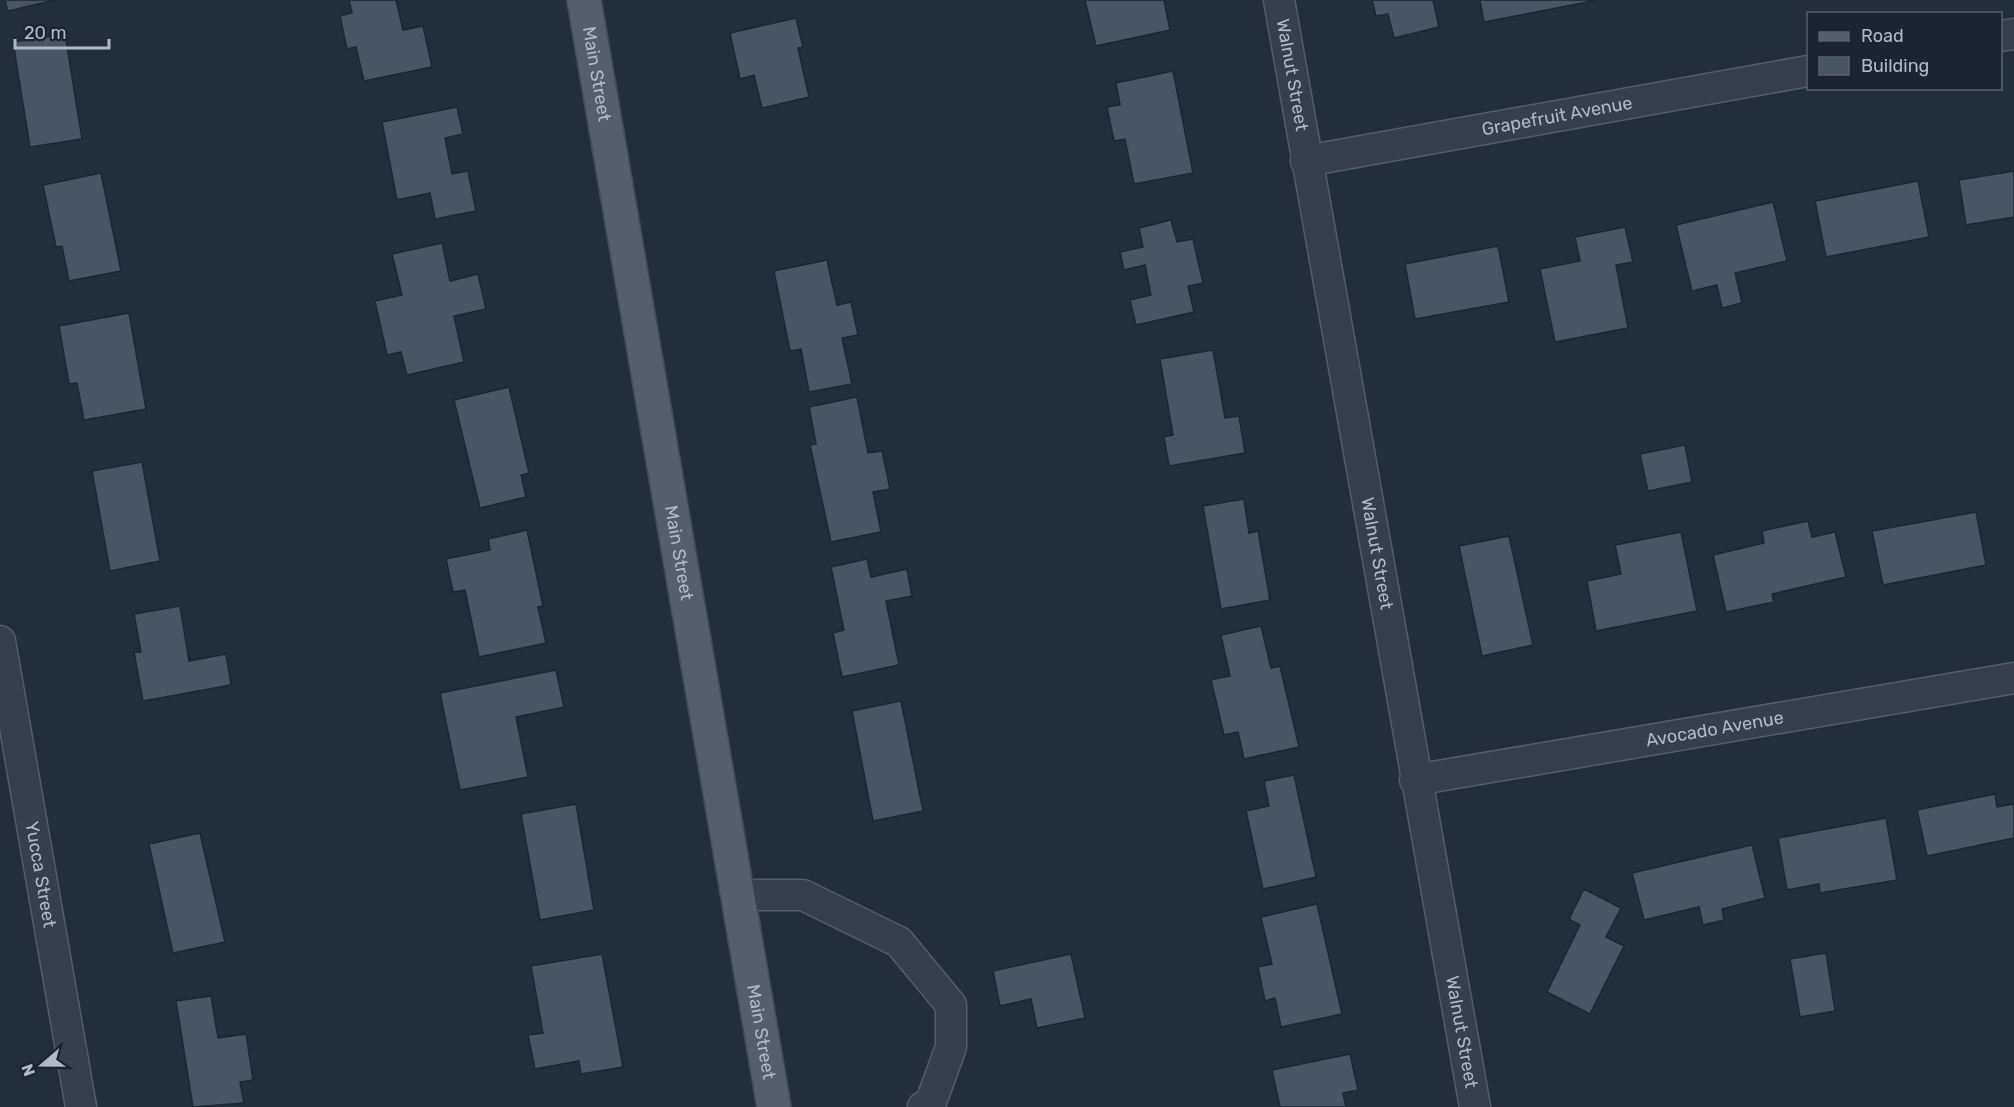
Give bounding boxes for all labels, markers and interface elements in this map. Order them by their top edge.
scale bar [15,12,110,50]
legend [1807,12,2002,90]
street label: Walnut Street [1272,17,1313,133]
text: 20 m [24,22,66,44]
street label: Main Street [578,25,616,123]
text: Road [1861,25,1904,47]
text: Building [1861,55,1929,77]
street label: Grapefruit Avenue [1480,92,1634,140]
street label: Walnut Street [1356,496,1398,611]
street label: Main Street [660,504,698,602]
street label: Avocado Avenue [1644,706,1785,752]
street label: Yucca Street [21,820,61,929]
street label: Walnut Street [1441,974,1482,1090]
street label: Main Street [742,983,780,1081]
north arrow [12,1035,72,1095]
text: N [17,1061,39,1079]

